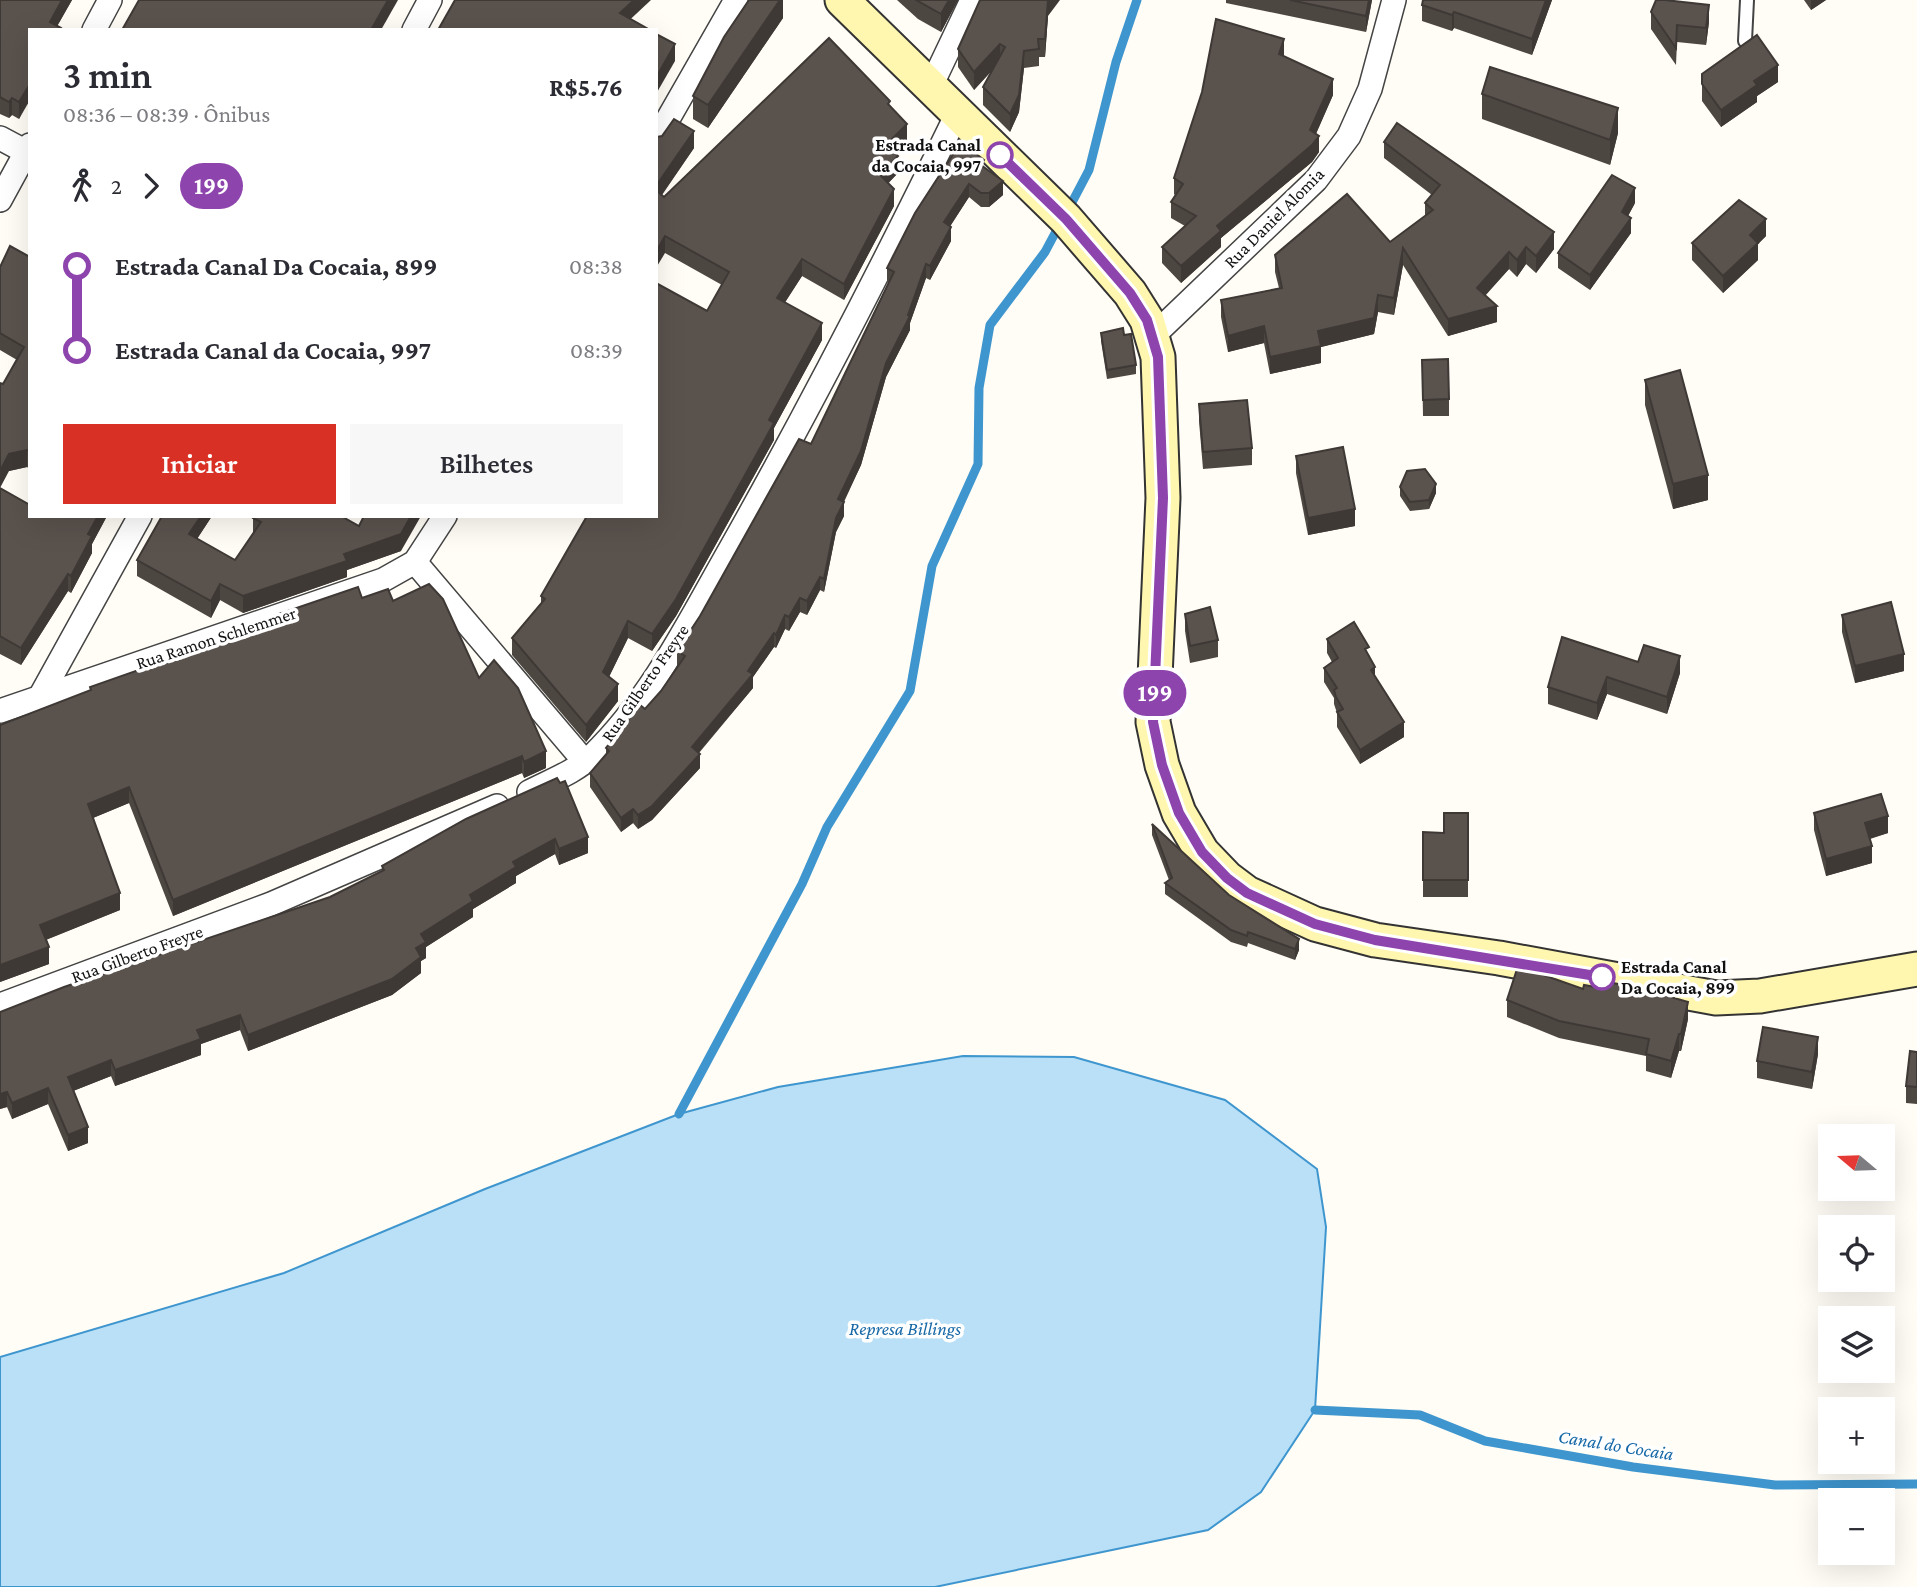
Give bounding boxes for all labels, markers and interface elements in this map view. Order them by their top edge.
text: 3 min [63,54,152,96]
text: R$5.76 [549,73,623,102]
text: 08:36 – 08:39 · Ônibus [63,101,270,127]
place label: Estrada Canal da Cocaia, 997 [871,135,981,176]
marker: Estrada Canal da Cocaia, 997 [987,142,1013,168]
street label: Rua Daniel Alomia [1220,164,1328,272]
icon: walk [63,167,101,205]
icon: forward [132,167,170,205]
text: 199 [194,172,229,199]
text: 2 [111,173,122,199]
text: Estrada Canal Da Cocaia, 899 [115,252,438,281]
text: 08:38 [569,253,623,279]
text: Estrada Canal da Cocaia, 997 [115,336,431,365]
text: 08:39 [570,337,623,363]
button: Iniciar [63,424,336,504]
button: Bilhetes [350,424,623,504]
street label: Rua Ramon Schlemmer [134,603,299,673]
street label: Rua Gilberto Freyre [597,620,693,745]
line badge: 199 [1115,670,1195,716]
text: 199 [1137,679,1173,706]
street label: Rua Gilberto Freyre [69,921,206,987]
place label: Estrada Canal Da Cocaia, 899 [1621,957,1735,998]
marker: Estrada Canal Da Cocaia, 899 [1589,964,1615,990]
north arrow [1818,1124,1895,1200]
map controls [1818,1124,1895,1565]
button: locate [1818,1215,1895,1292]
button: layers [1818,1306,1895,1383]
water label: Represa Billings [849,1318,961,1339]
button: + [1818,1397,1895,1474]
water label: Canal do Cocaia [1557,1426,1675,1464]
button: − [1818,1488,1895,1565]

